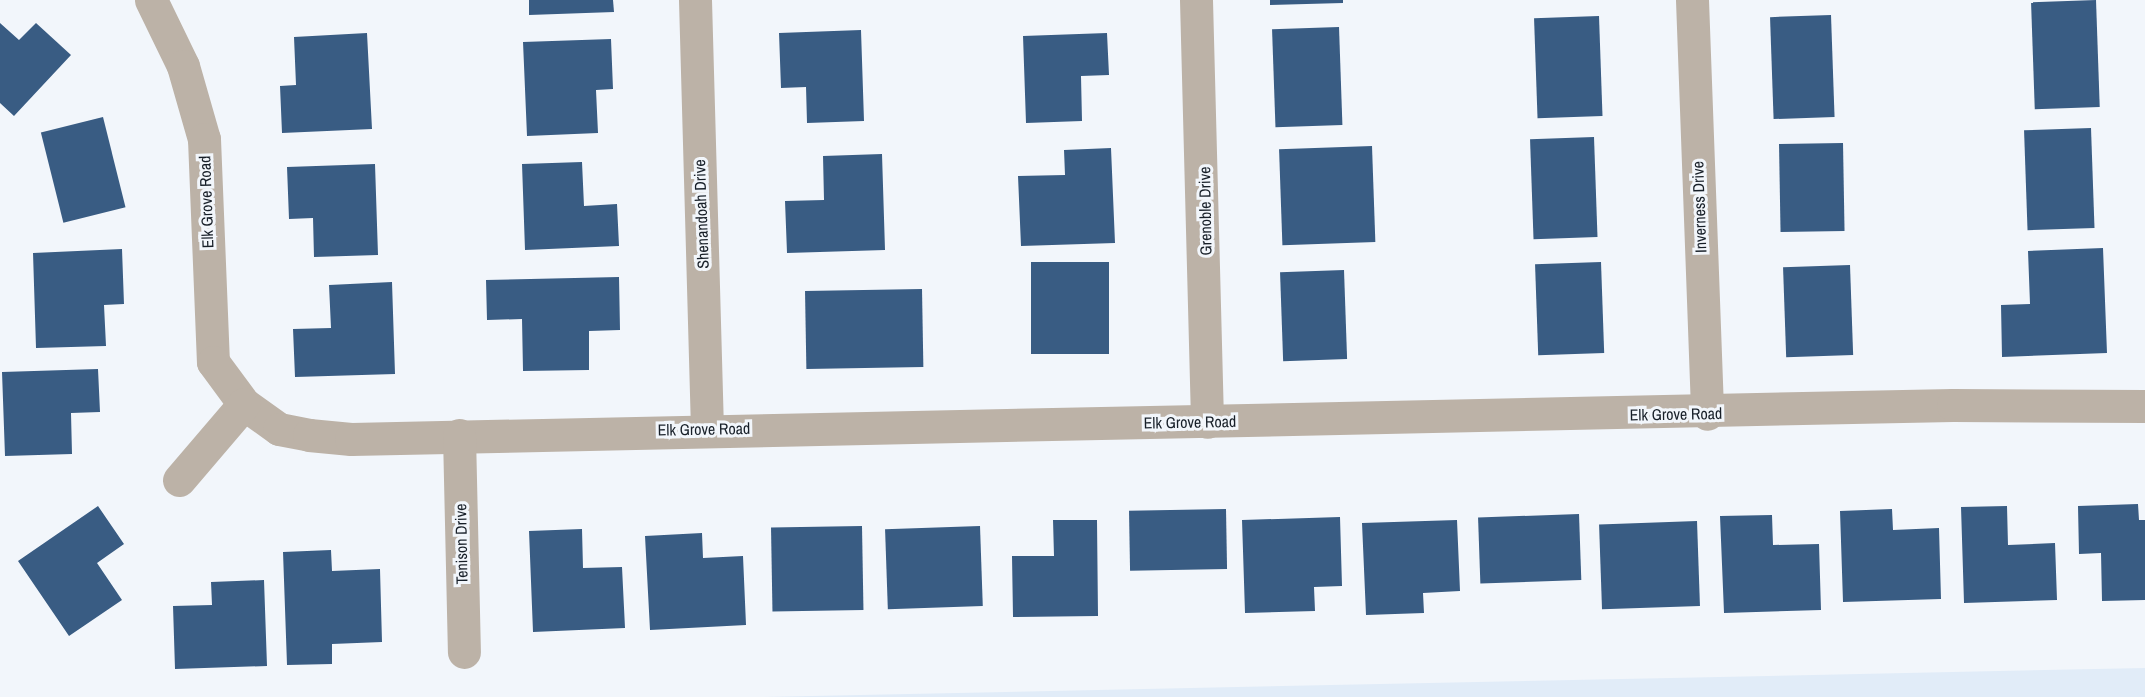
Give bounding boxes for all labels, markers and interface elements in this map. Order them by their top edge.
street label: Elk Grove Road [195,155,217,249]
street label: Shenandoah Drive [689,159,713,269]
street label: Inverness Drive [1688,161,1710,253]
street label: Grenoble Drive [1195,166,1215,256]
street label: Elk Grove Road [1630,404,1722,424]
street label: Elk Grove Road [1144,412,1236,432]
street label: Elk Grove Road [658,419,750,439]
street label: Tenison Drive [451,503,471,585]

